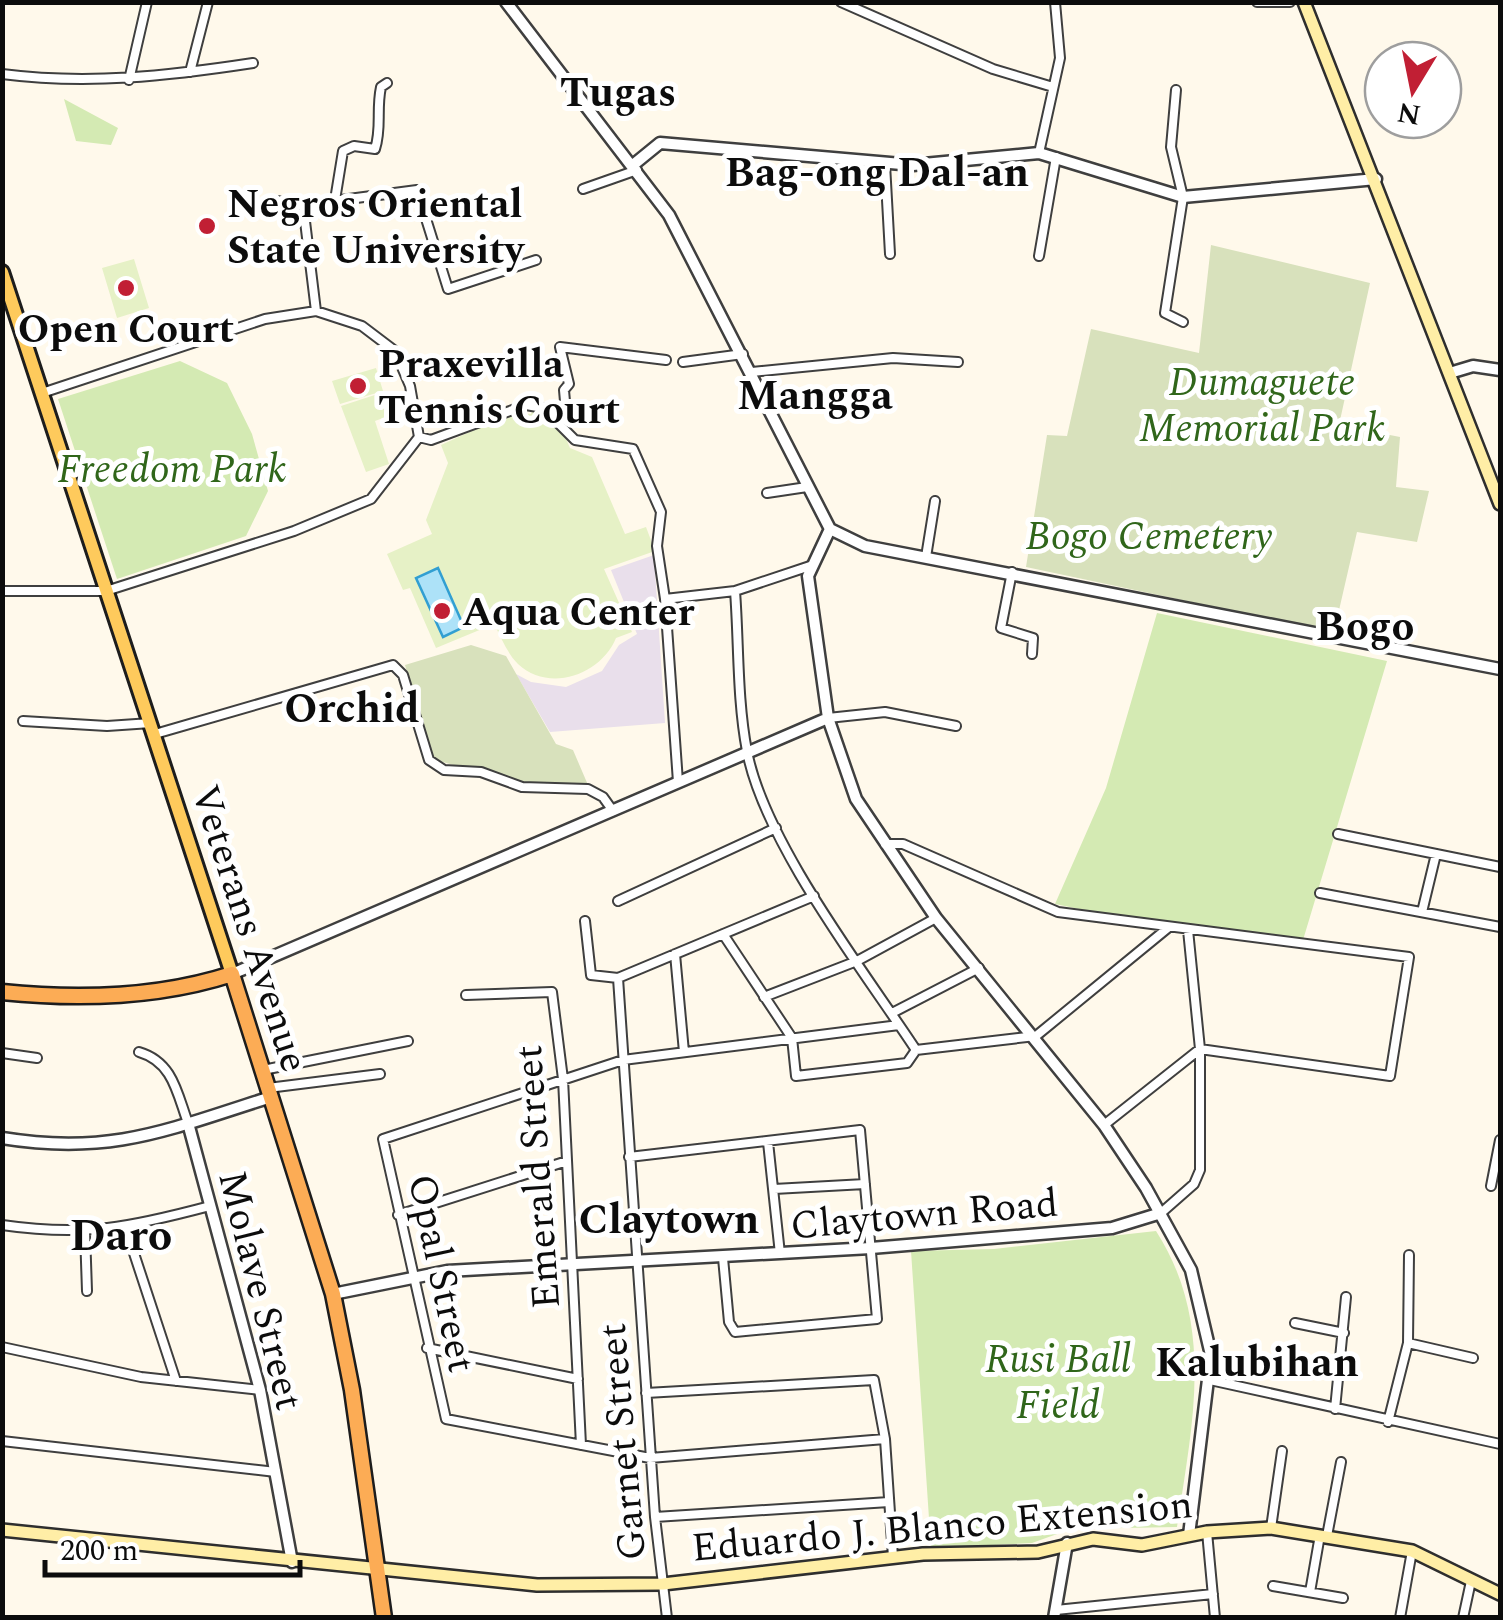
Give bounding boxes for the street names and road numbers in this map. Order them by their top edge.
street label: Veterans Avenue [173,777,324,1080]
street label: Emerald Street [499,1043,578,1311]
street label: Molave Street [200,1164,319,1417]
street label: Opal Street [390,1169,491,1378]
street label: Claytown Road [788,1173,1061,1258]
street label: Garnet Street [583,1321,664,1563]
street label: Eduardo J. Blanco Extension [689,1475,1195,1580]

